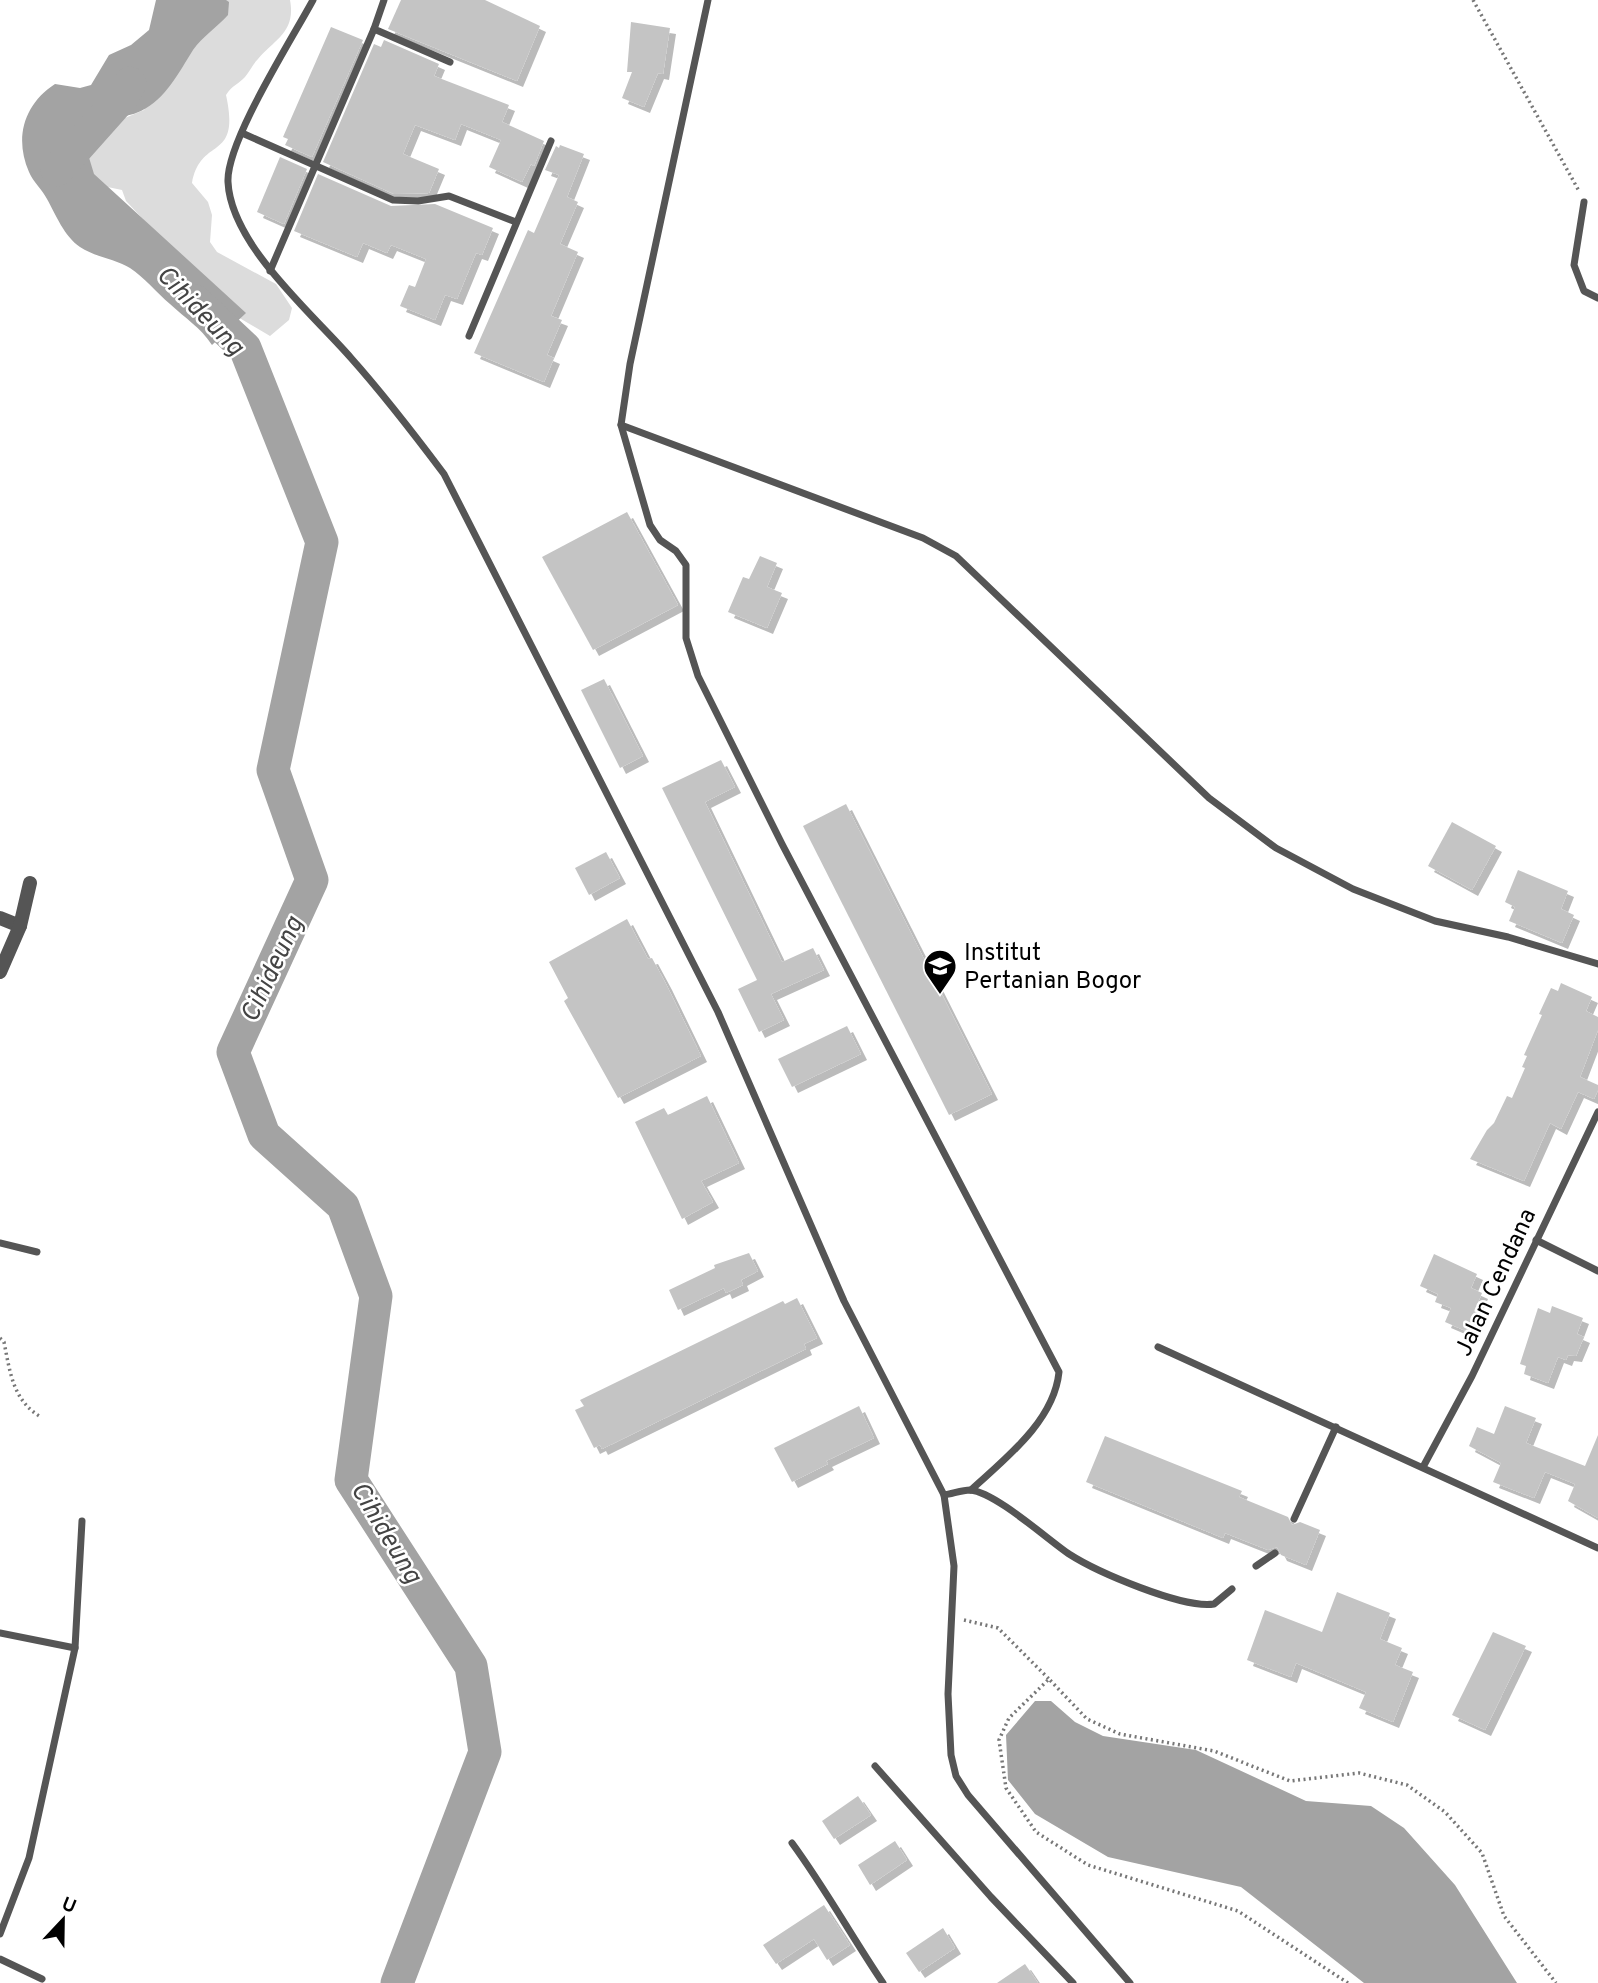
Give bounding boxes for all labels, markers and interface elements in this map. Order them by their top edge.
water label: Cihideung [148,260,251,365]
water label: Cihideung [234,911,312,1028]
place label: Institut Pertanian Bogor [964,939,1141,997]
school or university icon: Institut Pertanian Bogor [921,947,959,996]
street label: Jalan Cendana [1450,1204,1544,1361]
water label: Cihideung [342,1476,429,1591]
north arrow [28,1885,98,1955]
text: U [58,1892,79,1920]

